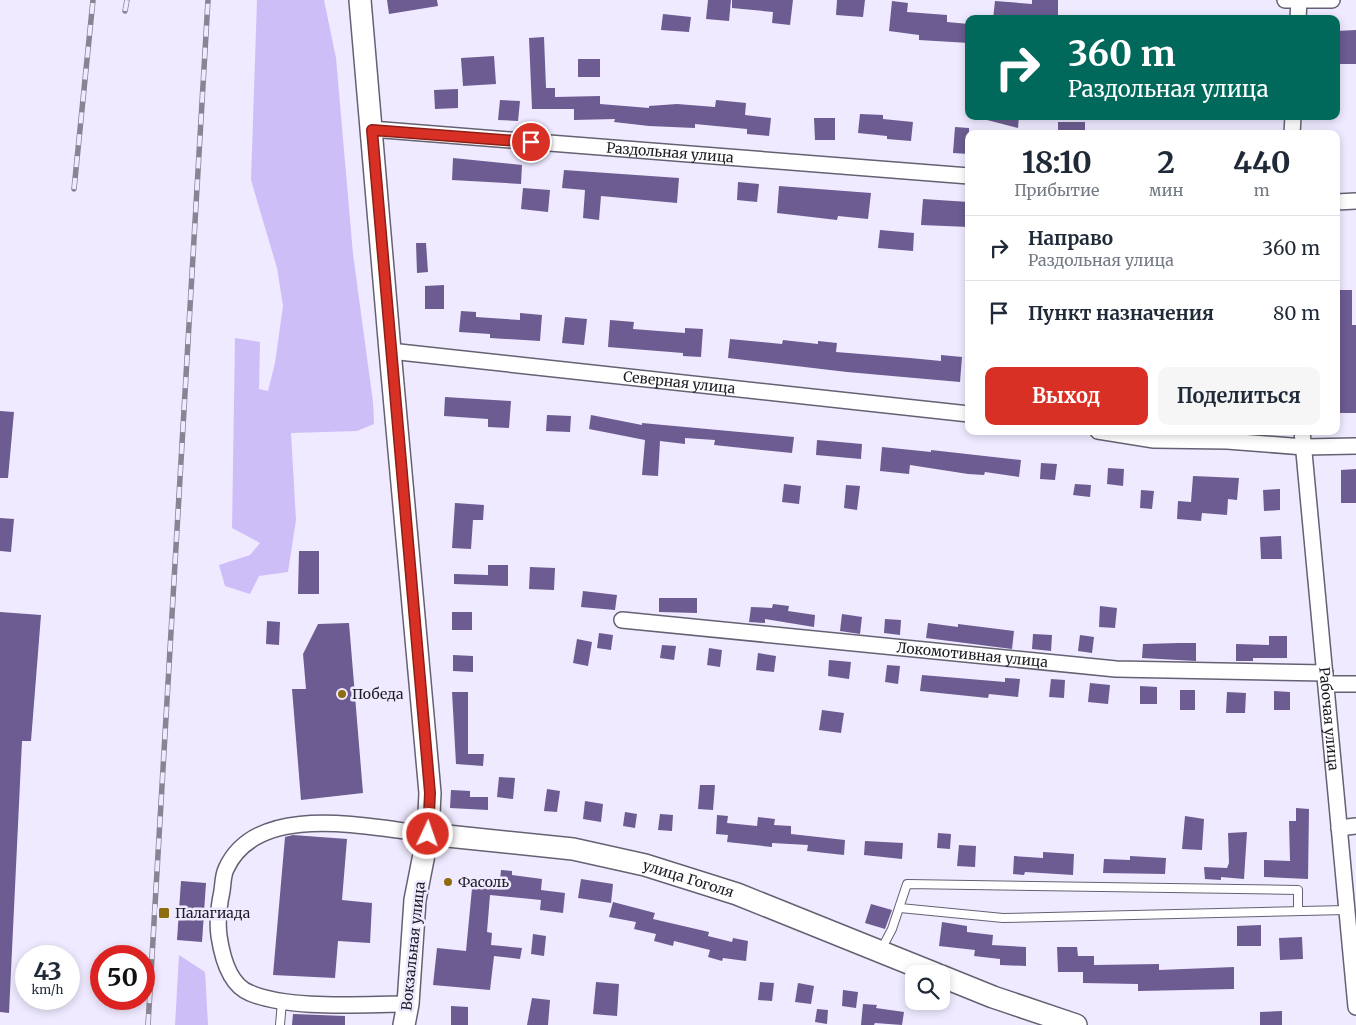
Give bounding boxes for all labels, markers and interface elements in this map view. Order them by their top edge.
text: 360 m [1068,32,1176,76]
icon: right [985,35,1050,100]
text: Раздольная улица [1068,75,1268,103]
pin [510,121,552,163]
icon: arrive [517,128,545,156]
street label: Раздольная улица [606,139,735,167]
text: 18:10 [1022,143,1092,181]
text: 2 [1157,143,1175,181]
text: 440 [1233,143,1291,181]
text: Прибытие [1014,180,1099,200]
text: мин [1149,180,1184,200]
text: m [1254,180,1270,200]
text: Направо [1028,226,1113,250]
icon: right [985,234,1013,262]
text: 360 m [1262,236,1320,260]
text: Раздольная улица [1028,250,1174,270]
icon: arrive [985,299,1013,327]
text: Пункт назначения [1028,301,1214,325]
text: 80 m [1273,301,1320,325]
street label: Северная улица [622,367,737,398]
button: Выход [985,367,1148,425]
button: Поделиться [1158,367,1320,425]
street label: Локомотивная улица [896,638,1049,671]
street label: Рабочая улица [1315,666,1343,772]
place label: Победа [352,685,404,703]
marker: Победа [336,688,348,700]
position arrow [401,807,453,859]
street label: улица Гоголя [641,856,736,901]
place label: Фасоль [458,873,509,891]
marker: Фасоль [442,876,454,888]
street label: Вокзальная улица [397,880,429,1011]
place label: Палагиада [175,904,251,922]
marker: Палагиада [157,906,171,920]
speed limit sign: 50 [90,945,155,1010]
text: 43 [33,955,62,987]
map controls [905,965,950,1010]
button: search [905,965,950,1010]
text: km/h [32,982,63,997]

